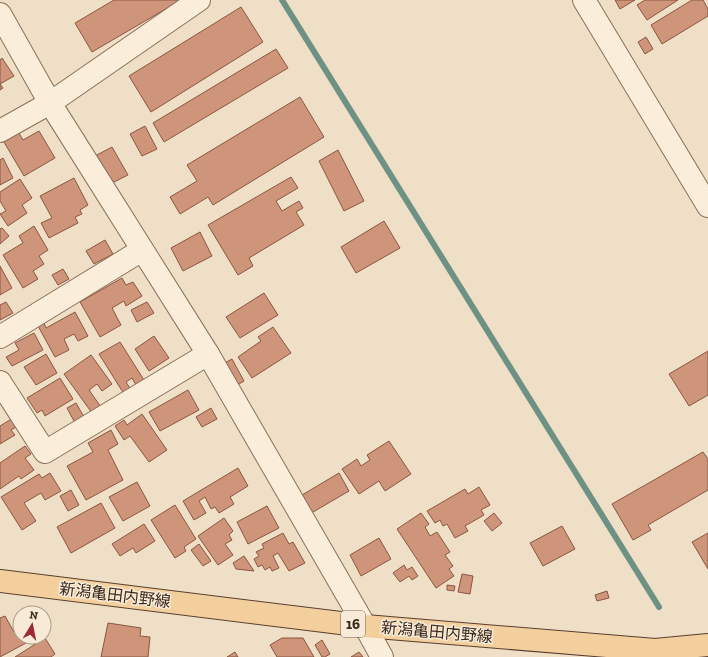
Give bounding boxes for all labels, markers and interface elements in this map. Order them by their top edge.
street label: 新潟亀田内野線 [58,579,172,611]
north arrow [12,605,52,645]
text: N [28,609,40,623]
road number: 16 [341,611,365,637]
street label: 新潟亀田内野線 [380,618,494,646]

